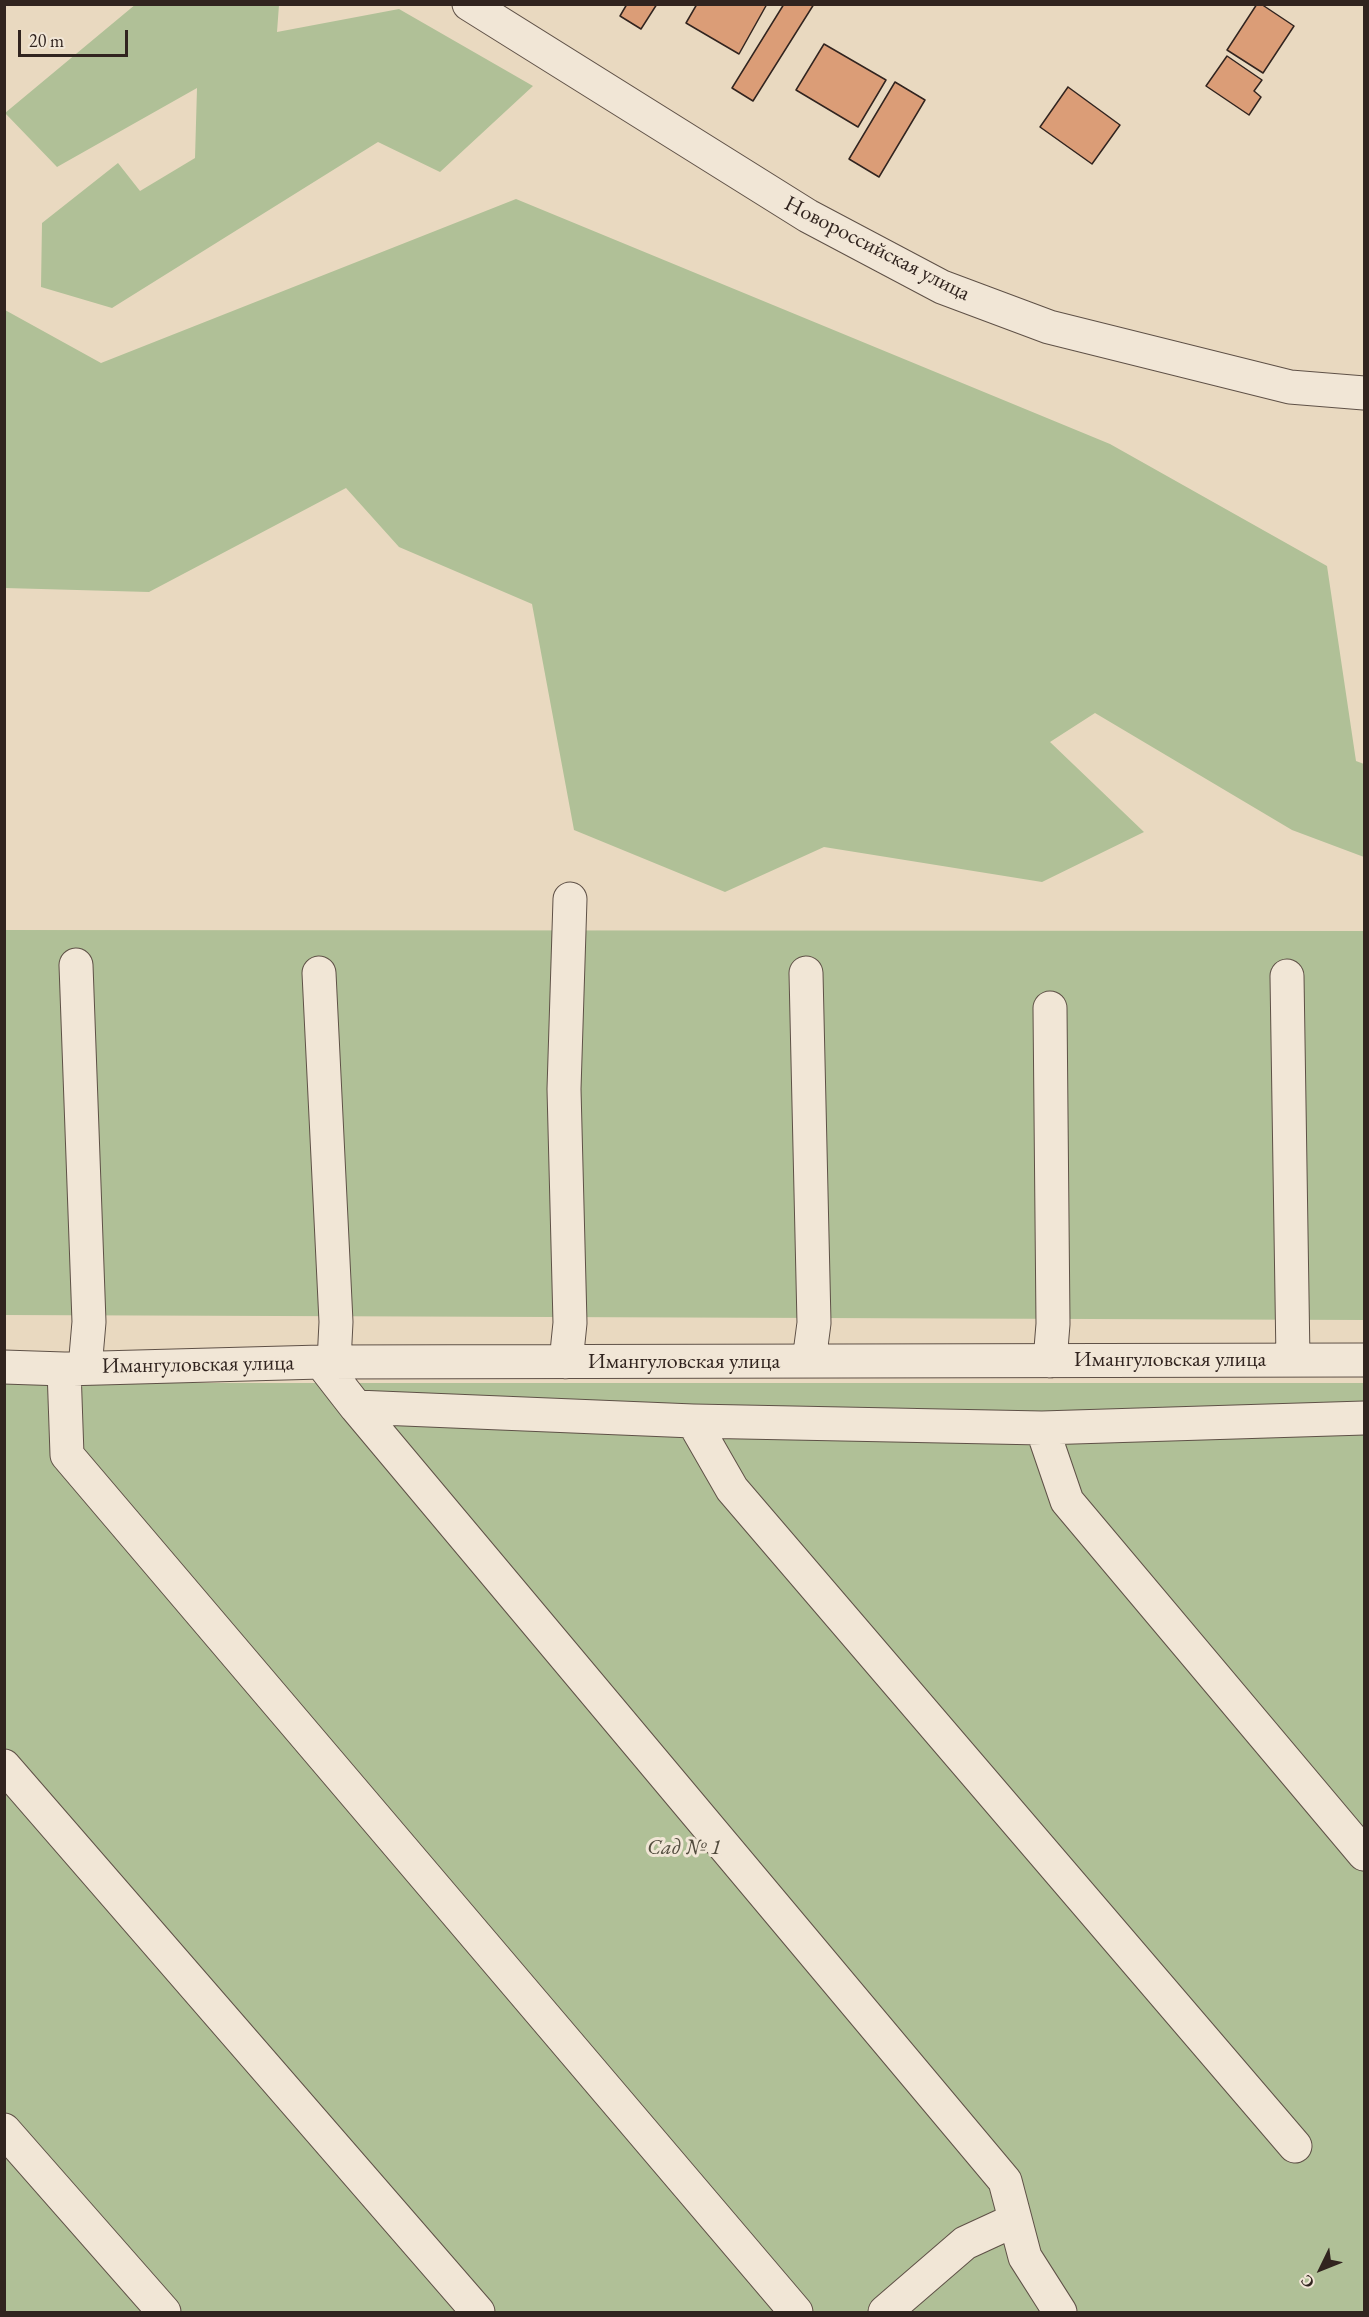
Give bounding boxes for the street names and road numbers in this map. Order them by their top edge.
street label: Новороссийская улица [780,191,974,307]
street label: Имангуловская улица [1074,1347,1266,1373]
street label: Имангуловская улица [588,1349,780,1375]
street label: Имангуловская улица [102,1350,294,1380]

